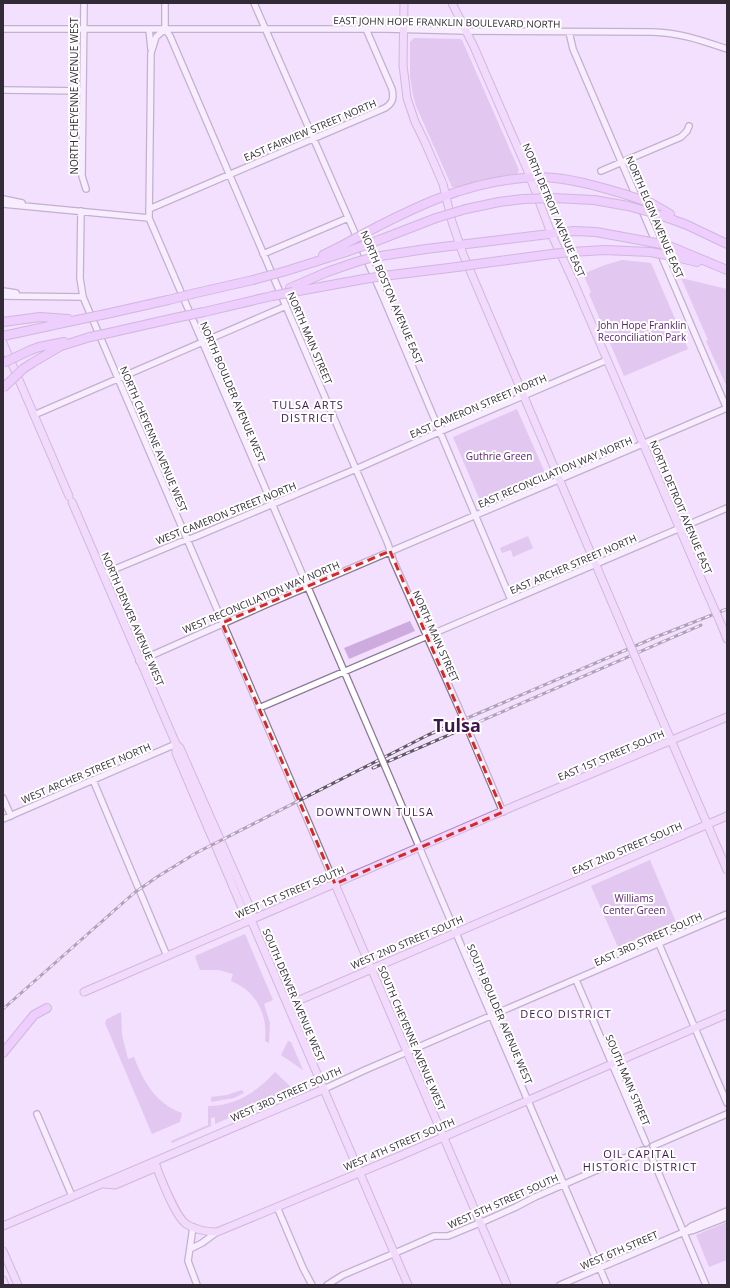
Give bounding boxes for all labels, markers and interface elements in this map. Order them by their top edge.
street label: EAST JOHN HOPE FRANKLIN BOULEVARD NORTH [333,13,561,31]
street label: NORTH CHEYENNE AVENUE WEST [67,17,81,175]
street label: EAST FAIRVIEW STREET NORTH [242,96,378,164]
street label: NORTH DETROIT AVENUE EAST [519,141,589,279]
street label: NORTH ELGIN AVENUE EAST [623,154,687,281]
street label: NORTH BOSTON AVENUE EAST [357,228,427,366]
street label: NORTH MAIN STREET [284,290,336,387]
park label: John Hope Franklin Reconciliation Park [597,318,687,344]
street label: NORTH BOULDER AVENUE WEST [197,319,269,465]
street label: NORTH CHEYENNE AVENUE WEST [117,364,191,515]
street label: EAST CAMERON STREET NORTH [407,371,549,441]
district label: TULSA ARTS DISTRICT [272,397,344,425]
street label: EAST RECONCILIATION WAY NORTH [476,433,634,511]
street label: NORTH DETROIT AVENUE EAST [646,438,716,576]
park label: Guthrie Green [466,449,532,463]
street label: WEST CAMERON STREET NORTH [154,478,298,548]
street label: EAST ARCHER STREET NORTH [507,531,639,597]
street label: NORTH DENVER AVENUE WEST [98,550,168,689]
street label: WEST RECONCILIATION WAY NORTH [180,557,342,637]
street label: NORTH MAIN STREET [409,588,463,685]
district label: Tulsa [433,713,481,737]
street label: EAST 1ST STREET SOUTH [556,726,666,784]
street label: WEST ARCHER STREET NORTH [19,739,153,807]
district label: DOWNTOWN TULSA [316,804,434,819]
street label: EAST 2ND STREET SOUTH [570,818,684,878]
street label: WEST 1ST STREET SOUTH [233,863,347,921]
park label: Williams Center Green [603,891,665,917]
street label: EAST 3RD STREET SOUTH [592,909,704,969]
street label: WEST 2ND STREET SOUTH [348,912,466,972]
street label: SOUTH DENVER AVENUE WEST [260,926,329,1064]
street label: SOUTH BOULDER AVENUE WEST [464,942,536,1087]
street label: SOUTH CHEYENNE AVENUE WEST [375,963,449,1113]
district label: DECO DISTRICT [520,1006,612,1021]
street label: SOUTH MAIN STREET [602,1032,654,1128]
street label: WEST 3RD STREET SOUTH [228,1063,344,1125]
street label: WEST 4TH STREET SOUTH [341,1114,457,1174]
district label: OIL CAPITAL HISTORIC DISTRICT [583,1146,697,1174]
street label: WEST 5TH STREET SOUTH [446,1170,560,1232]
street label: WEST 6TH STREET [578,1227,661,1273]

